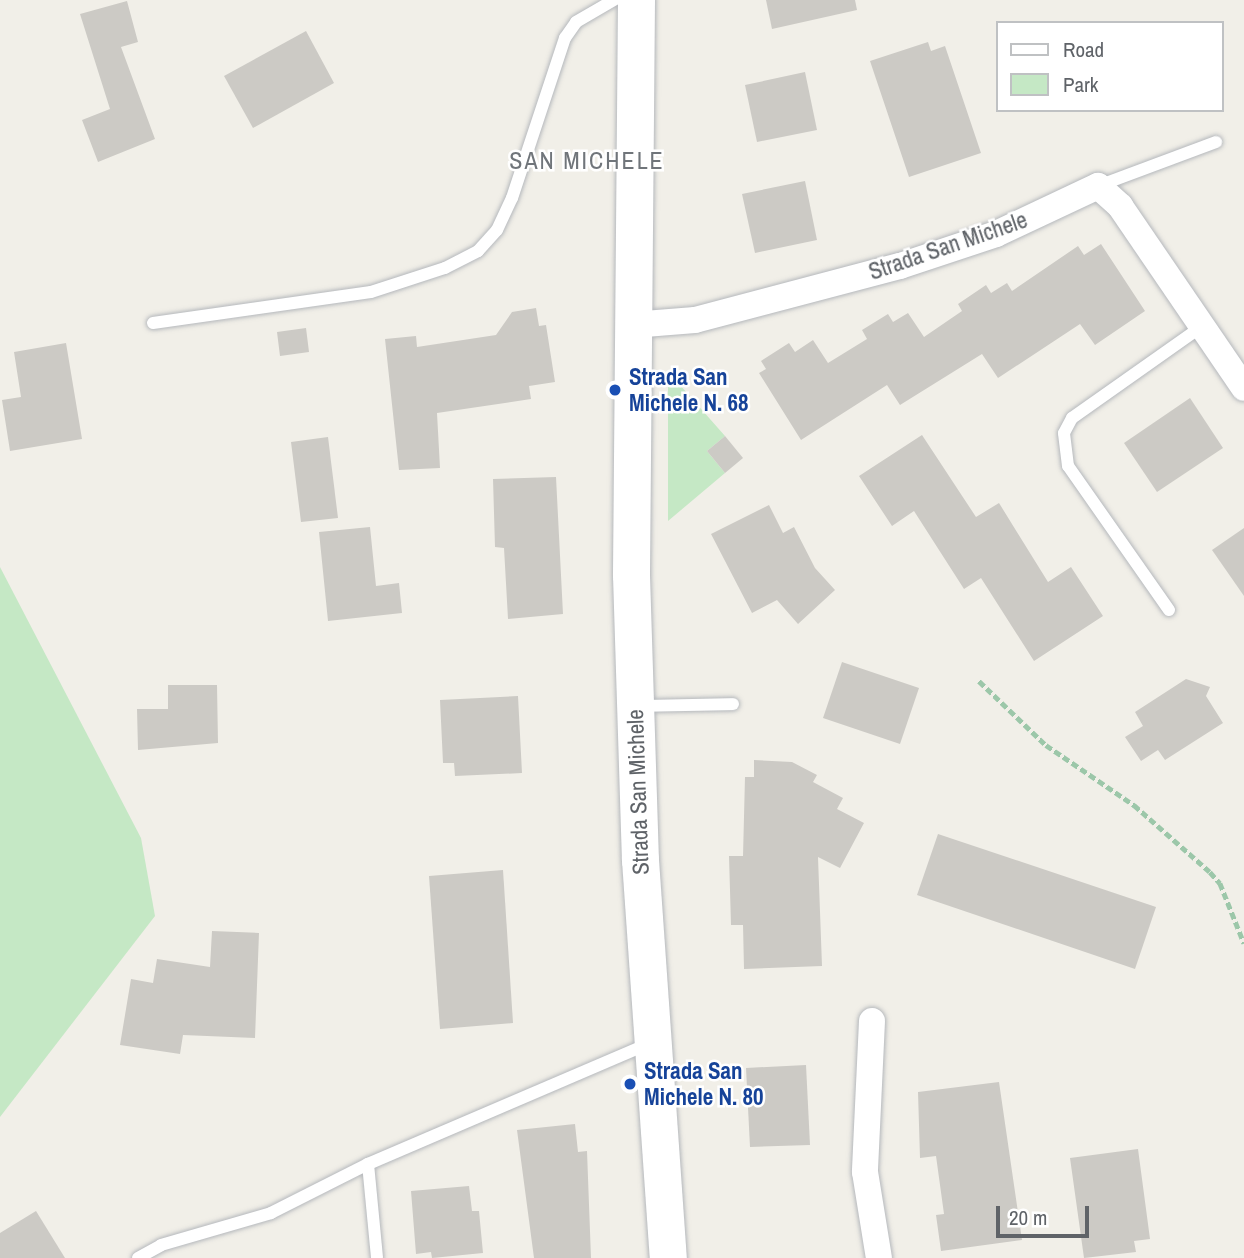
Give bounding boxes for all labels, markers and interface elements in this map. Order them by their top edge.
legend [996,21,1223,112]
text: Road [1063,35,1104,64]
text: Park [1063,70,1098,99]
district label: SAN MICHELE [511,147,663,175]
street label: Strada San Michele [865,206,1031,286]
place label: Strada San Michele N. 68 [629,363,749,417]
marker: Strada San Michele N. 68 [607,382,623,398]
street label: Strada San Michele [621,709,655,875]
place label: Strada San Michele N. 80 [644,1057,764,1111]
marker: Strada San Michele N. 80 [622,1076,638,1092]
scale bar [999,1192,1092,1236]
text: 20 m [1009,1203,1047,1232]

